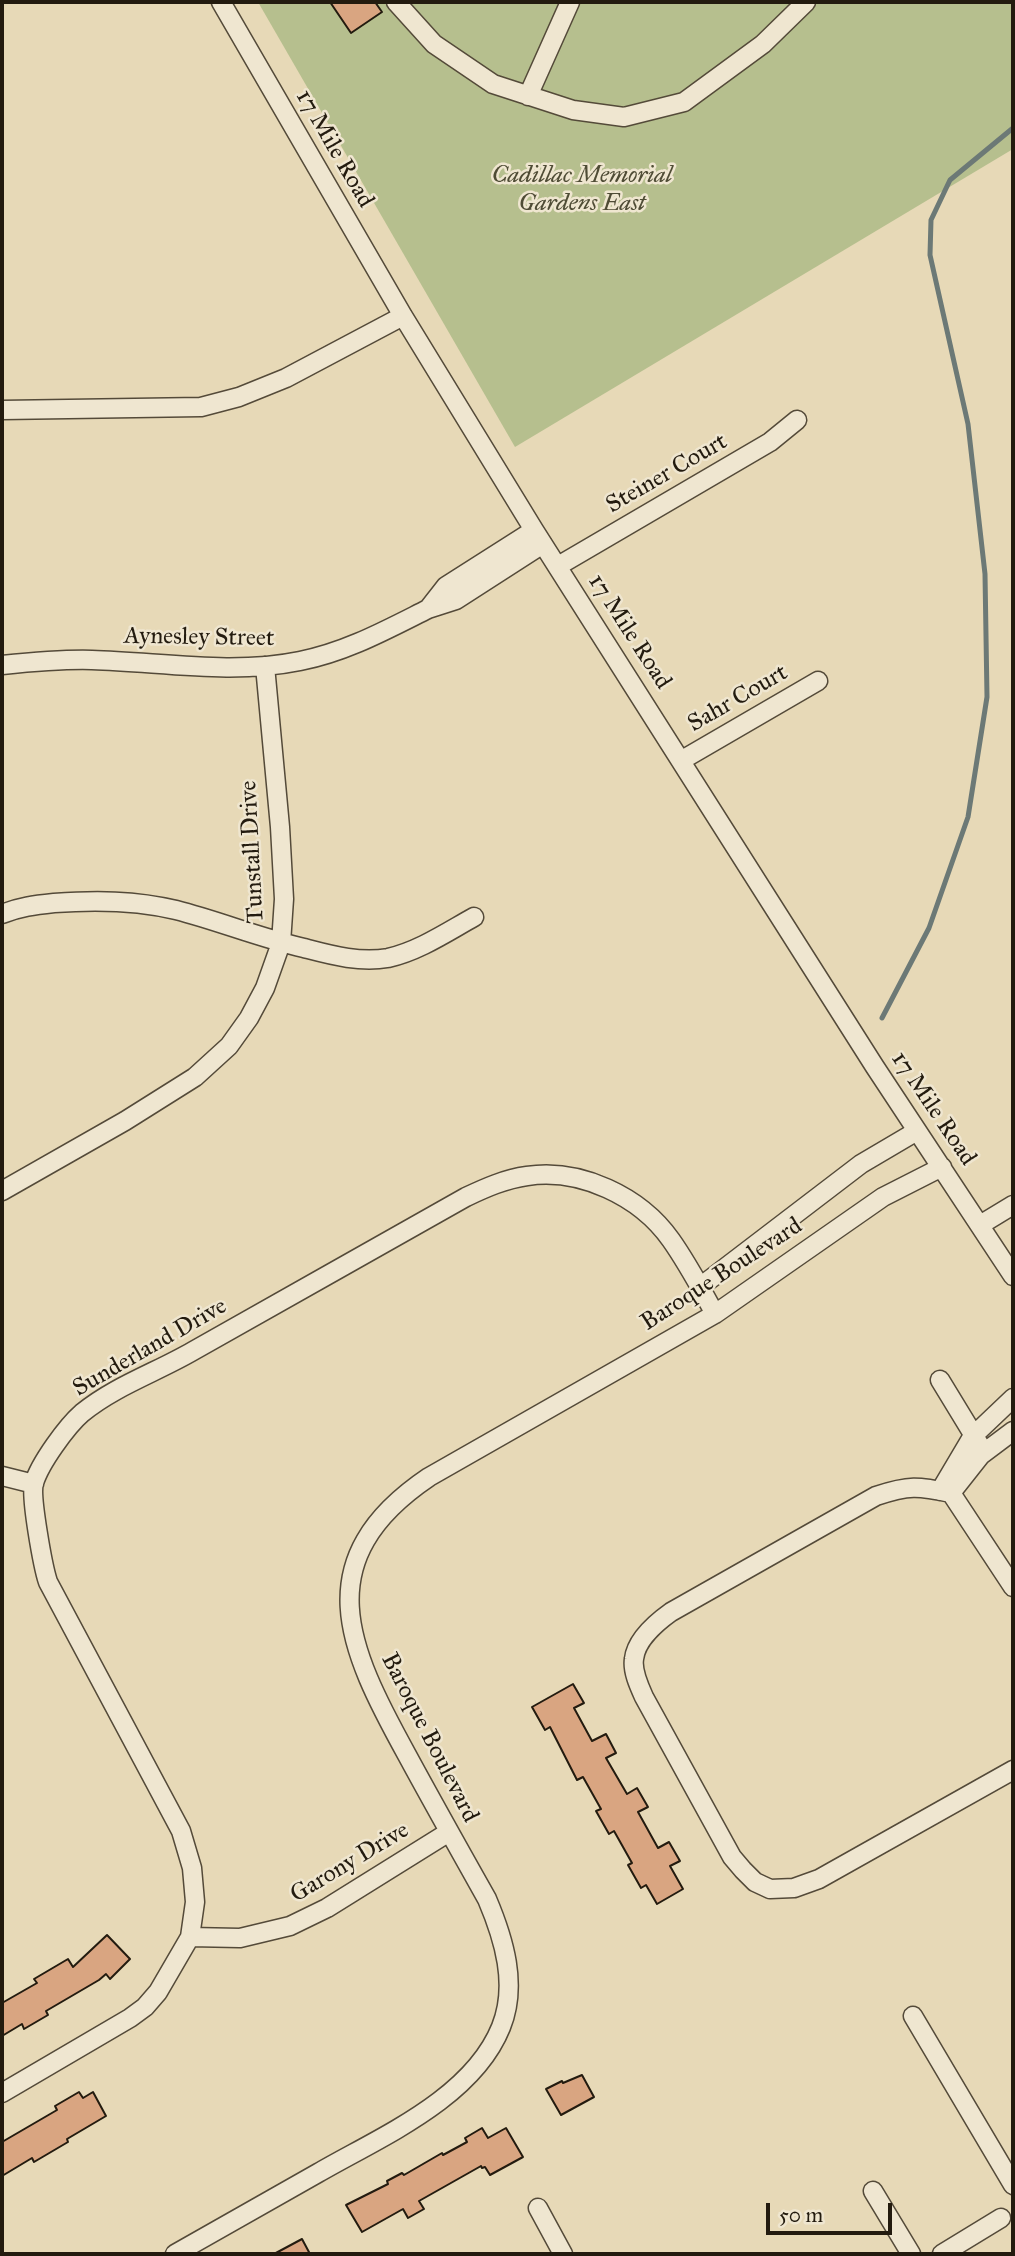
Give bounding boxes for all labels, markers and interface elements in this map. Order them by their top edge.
street label: 17 Mile Road [289,85,379,213]
park label: Cadillac Memorial Gardens East [492,162,672,218]
street label: Steiner Court [601,428,733,520]
street label: 17 Mile Road [581,569,677,695]
street label: Aynesley Street [123,622,275,654]
street label: Sahr Court [683,659,793,739]
street label: Tunstall Drive [235,780,271,924]
street label: 17 Mile Road [884,1046,982,1172]
street label: Baroque Boulevard [636,1212,808,1338]
street label: Sunderland Drive [68,1292,232,1404]
street label: Baroque Boulevard [374,1648,484,1828]
street label: Garony Drive [285,1816,415,1910]
scale bar [770,2190,896,2234]
text: 50 m [779,2202,823,2228]

